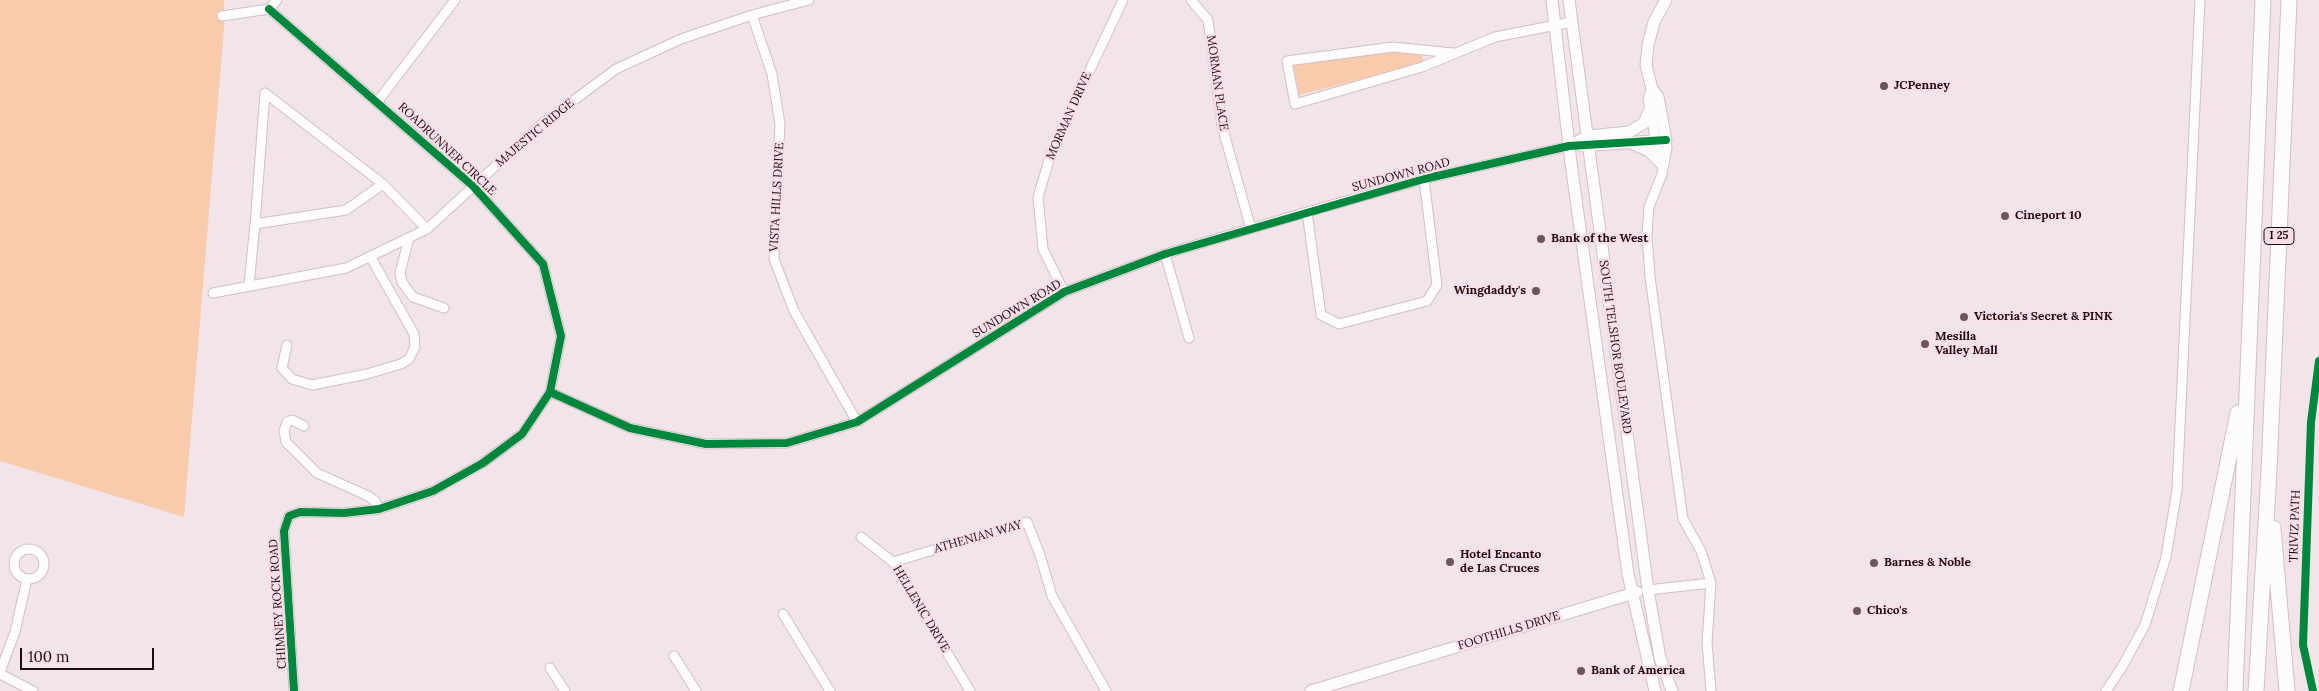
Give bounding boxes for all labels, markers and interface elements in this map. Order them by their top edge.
street label: MORMAN PLACE [1203,34,1231,132]
street label: MORMAN DRIVE [1043,70,1095,162]
place label: JCPenney [1894,79,1950,93]
marker: JCPenney [1878,80,1890,92]
street label: MAJESTIC RIDGE [493,96,577,170]
street label: ROADRUNNER CIRCLE [395,100,499,198]
street label: VISTA HILLS DRIVE [767,142,787,252]
street label: SUNDOWN ROAD [1350,155,1452,195]
place label: Cineport 10 [2015,209,2082,223]
marker: Cineport 10 [1999,210,2011,222]
road number: I 25 [2264,228,2294,245]
place label: Bank of the West [1551,232,1648,246]
marker: Bank of the West [1535,233,1547,245]
street label: SOUTH TELSHOR BOULEVARD [1596,259,1634,435]
street label: SUNDOWN ROAD [970,277,1064,341]
place label: Wingdaddy's [1454,284,1526,298]
marker: Wingdaddy's [1530,285,1542,297]
place label: Victoria's Secret & PINK [1974,310,2112,324]
marker: Victoria's Secret & PINK [1958,311,1970,323]
place label: Mesilla Valley Mall [1935,330,1998,358]
marker: Mesilla Valley Mall [1919,338,1931,350]
street label: TRIVIZ PATH [2287,489,2303,563]
street label: ATHENIAN WAY [932,518,1024,556]
street label: CHIMNEY ROCK ROAD [266,538,290,670]
place label: Hotel Encanto de Las Cruces [1460,548,1541,576]
marker: Hotel Encanto de Las Cruces [1444,556,1456,568]
place label: Barnes & Noble [1884,556,1971,570]
marker: Barnes & Noble [1868,557,1880,569]
street label: HELLENIC DRIVE [889,563,953,655]
place label: Chico's [1867,604,1907,618]
marker: Chico's [1851,605,1863,617]
street label: FOOTHILLS DRIVE [1456,609,1562,653]
scale bar [22,638,156,670]
text: 100 m [28,647,69,666]
place label: Bank of America [1591,664,1685,678]
marker: Bank of America [1575,665,1587,677]

